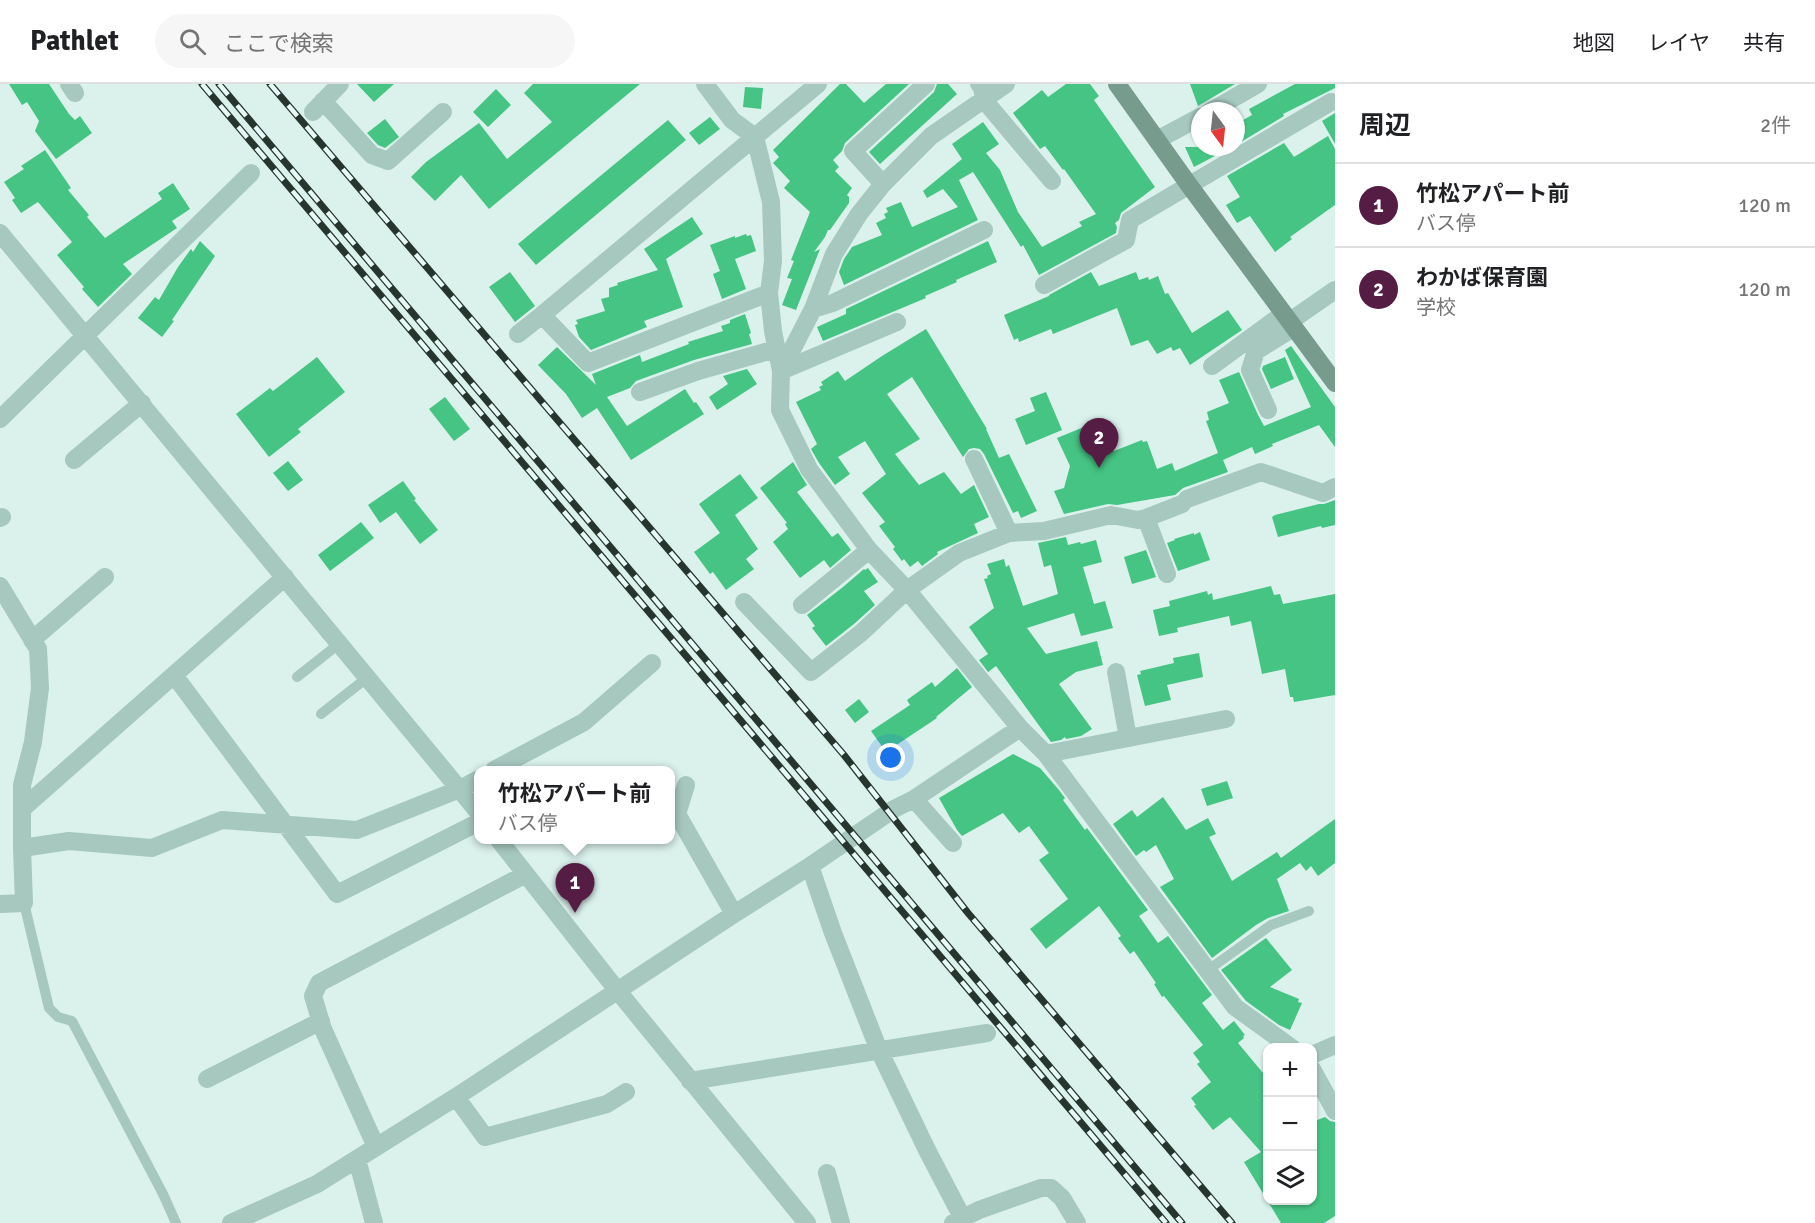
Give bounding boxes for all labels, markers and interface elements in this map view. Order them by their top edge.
search box [155,14,575,68]
text: Pathlet [30,24,119,58]
icon: search [176,25,209,58]
text: ここで検索 [224,30,334,57]
text: 地図 [1573,30,1615,56]
text: レイヤ [1648,30,1710,56]
text: 共有 [1743,30,1785,56]
north arrow [1191,102,1245,156]
text: 周辺 [1359,110,1411,142]
text: 2件 [1760,113,1791,138]
text: 竹松アパート前 [1416,180,1570,207]
text: 1 [1373,193,1384,218]
text: 120 m [1738,193,1791,218]
text: バス停 [1416,211,1476,236]
text: わかば保育園 [1416,264,1548,291]
text: 2 [1373,277,1384,302]
text: 120 m [1738,277,1791,302]
text: 学校 [1416,295,1456,320]
pin: 2 [1080,418,1118,468]
your location [876,743,905,772]
popup [474,766,675,844]
text: 竹松アパート前 [498,780,651,807]
text: バス停 [498,811,558,836]
pin: 1 [556,864,594,913]
map controls [1263,1043,1317,1205]
button: + [1263,1043,1317,1097]
button: − [1263,1097,1317,1151]
button: layers [1263,1151,1317,1205]

